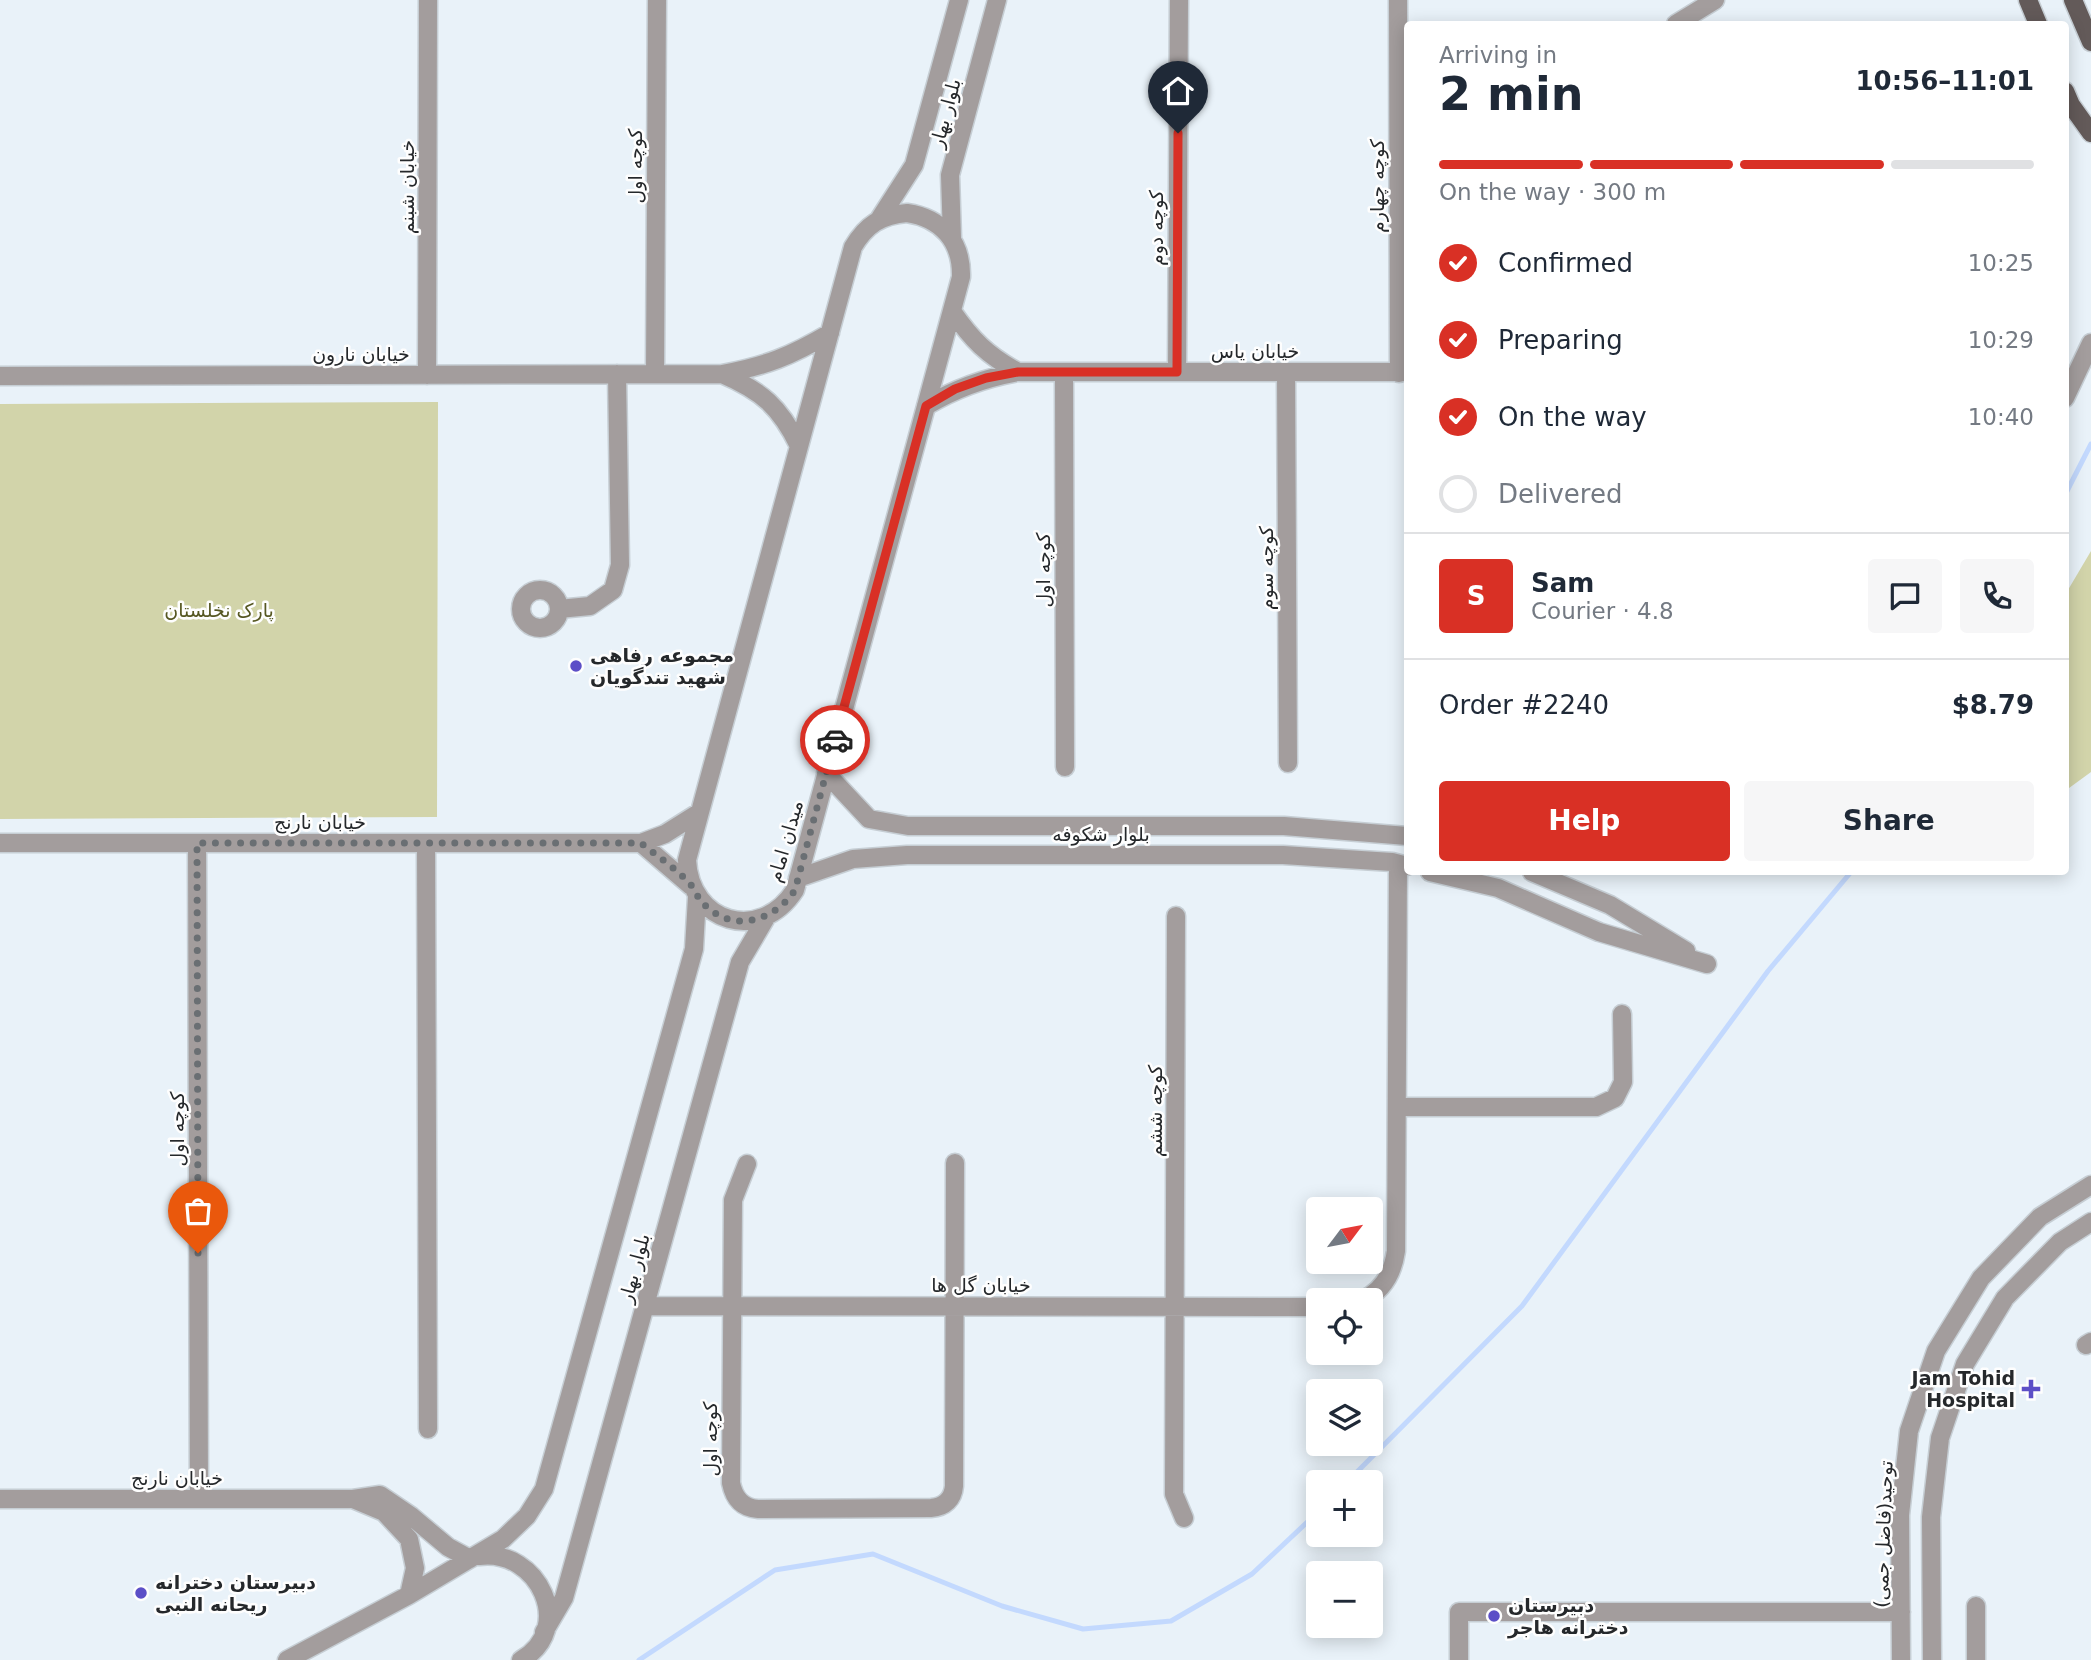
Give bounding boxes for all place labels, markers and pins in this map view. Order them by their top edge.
pin [1148,61,1208,133]
place label: مجموعه رفاهی شهید تندگویان [590,644,734,689]
marker: مجموعه رفاهی شهید تندگویان [568,658,584,674]
pin [168,1181,228,1253]
place label: Jam Tohid Hospital [1910,1367,2015,1411]
marker: Jam Tohid Hospital [2021,1379,2041,1399]
place label: دبیرستان دخترانه ریحانه النبی [155,1571,316,1616]
marker: دبیرستان دخترانه ریحانه النبی [133,1585,149,1601]
place label: دبیرستان دخترانه هاجر [1507,1594,1629,1639]
marker: دبیرستان دخترانه هاجر [1486,1608,1502,1624]

